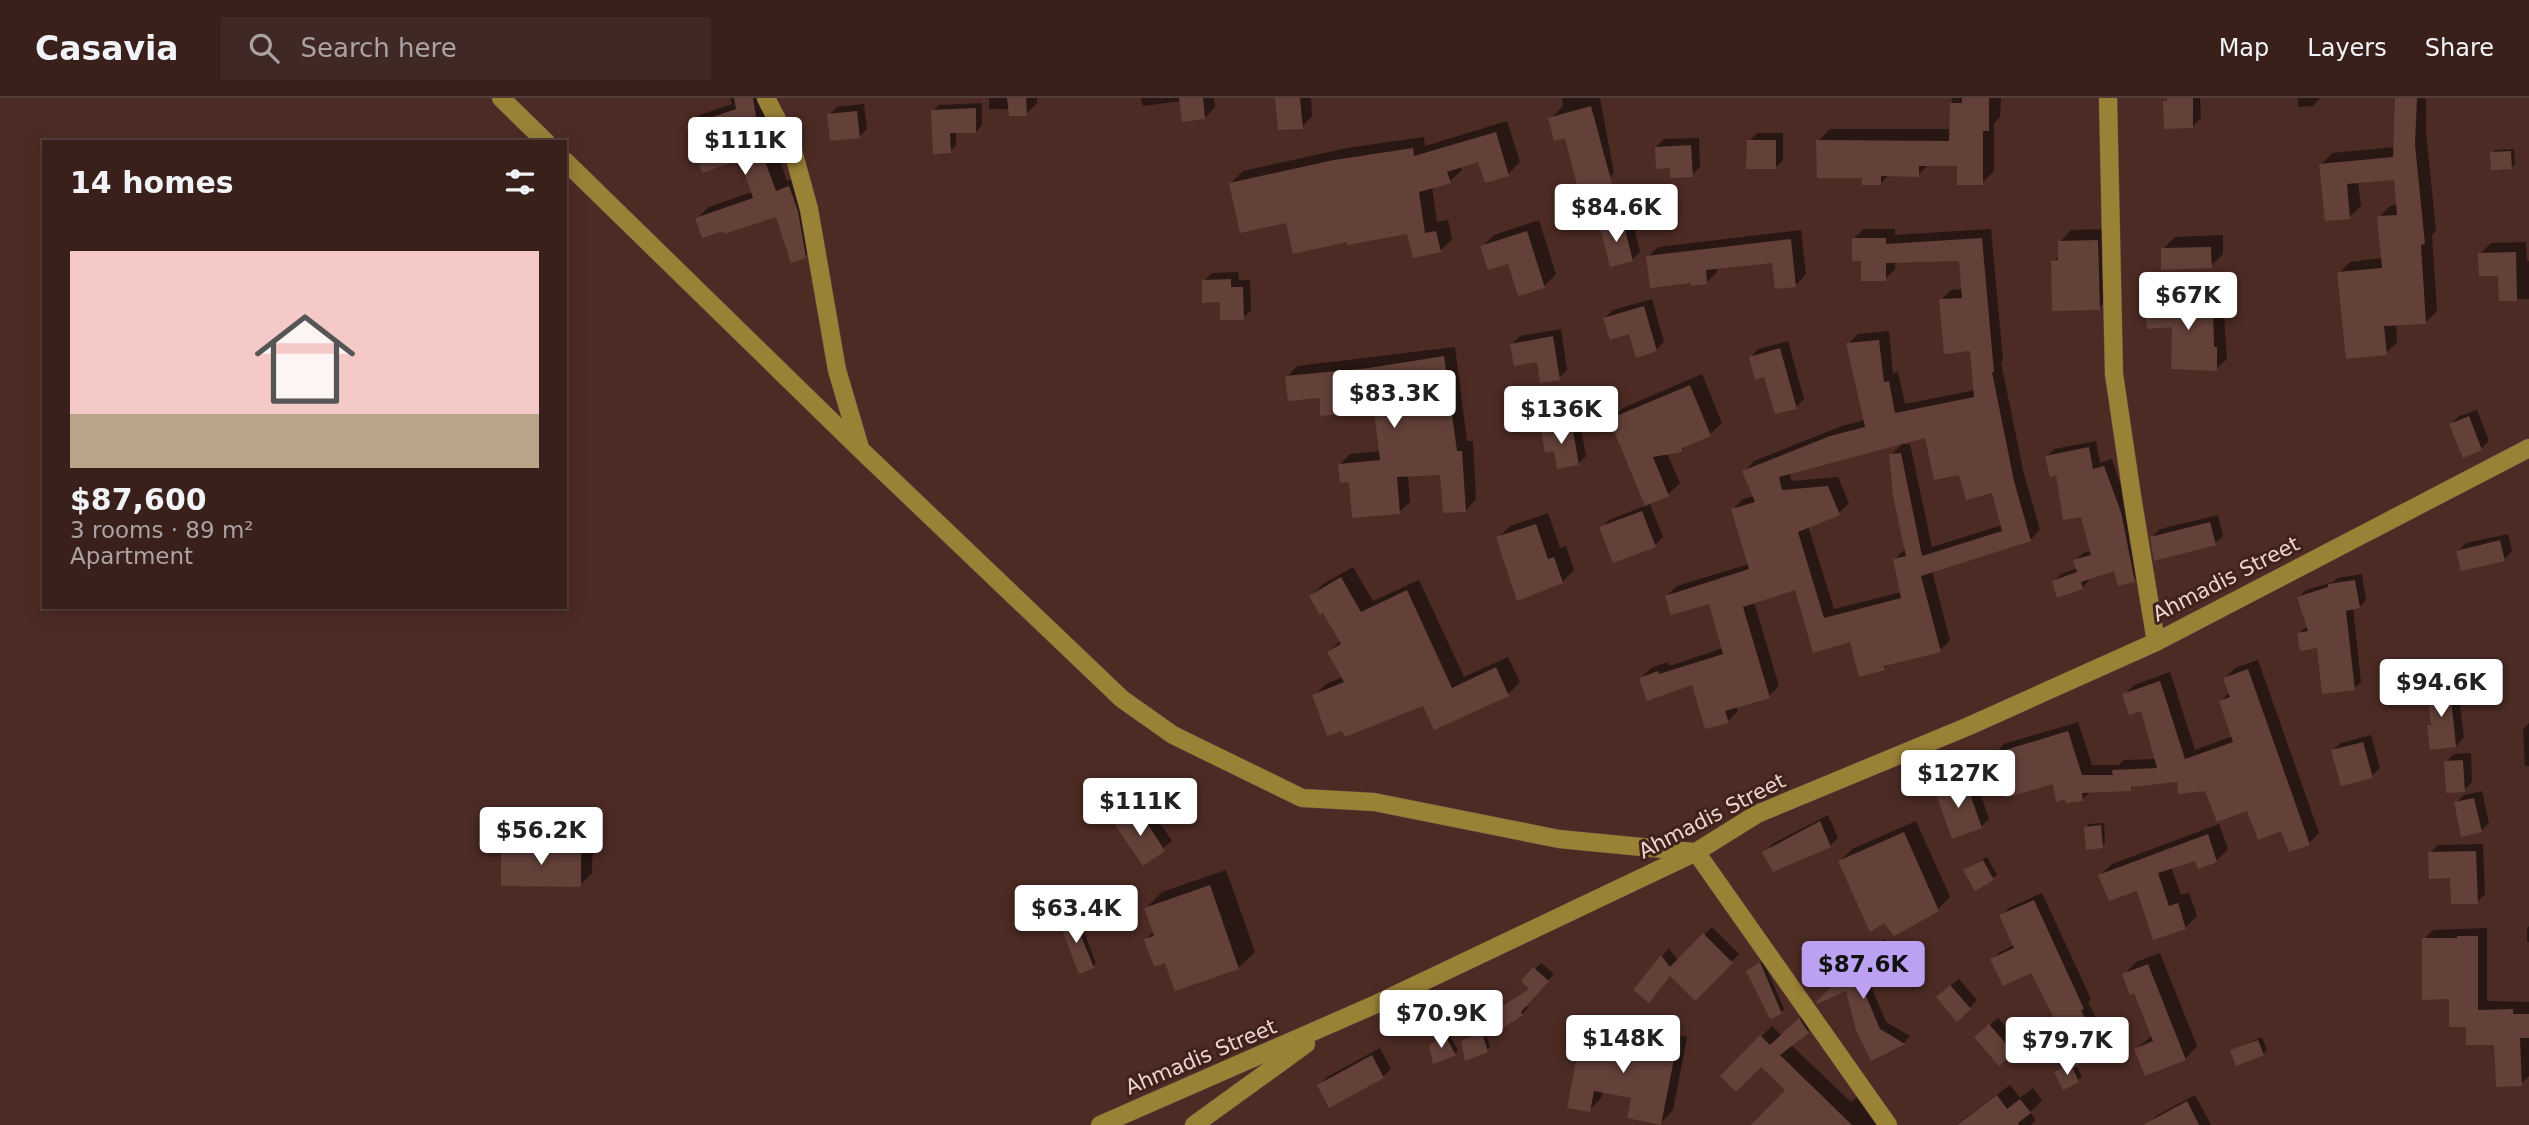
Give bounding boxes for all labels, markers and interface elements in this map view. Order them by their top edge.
search box [221,17,711,80]
text: Casavia [35,29,179,68]
icon: search [245,29,283,67]
text: Search here [301,33,457,63]
text: Map [2219,34,2269,62]
text: Layers [2307,34,2387,62]
text: Share [2425,34,2494,62]
pin: $111K [696,118,794,177]
text: $111K [704,127,786,153]
icon: filters [501,163,539,201]
text: 14 homes [70,165,234,200]
pin: $84.6K [1559,184,1673,244]
text: $84.6K [1571,194,1661,220]
pin: $67K [2147,272,2229,332]
text: $67K [2155,282,2221,308]
icon: home [242,296,368,422]
pin: $83.3K [1337,370,1451,430]
text: $83.3K [1349,380,1439,406]
pin: $136K [1512,386,1610,446]
text: $136K [1520,396,1602,422]
text: $87,600 [70,482,207,517]
text: 3 rooms · 89 m² [70,517,254,543]
street label: Ahmadis Street [2149,532,2303,626]
text: Apartment [70,543,193,569]
pin: $94.6K [2384,660,2498,719]
text: $94.6K [2396,669,2486,695]
pin: $127K [1909,750,2007,810]
text: $127K [1917,760,1999,786]
street label: Ahmadis Street [1635,769,1789,863]
pin: $111K [1091,778,1189,838]
text: $111K [1099,788,1181,814]
pin: $56.2K [484,808,598,867]
text: $56.2K [496,817,586,843]
pin: $63.4K [1019,886,1133,945]
text: $63.4K [1031,895,1121,921]
pin: $87.6K [1806,942,1920,1001]
text: $87.6K [1818,951,1908,977]
pin: $70.9K [1384,990,1498,1050]
text: $70.9K [1396,1000,1486,1026]
street label: Ahmadis Street [1122,1014,1280,1100]
pin: $148K [1574,1016,1672,1075]
pin: $79.7K [2010,1018,2124,1077]
text: $148K [1582,1025,1664,1051]
text: $79.7K [2022,1027,2112,1053]

